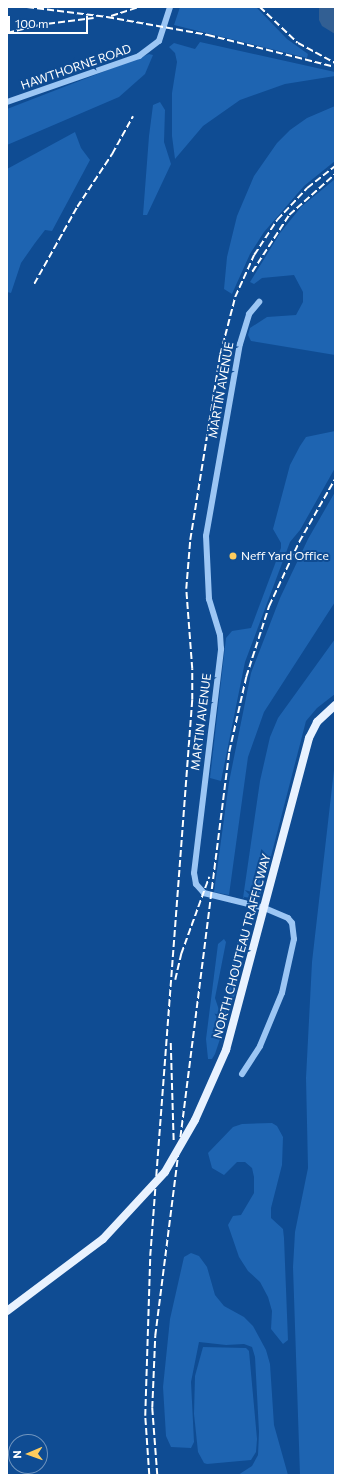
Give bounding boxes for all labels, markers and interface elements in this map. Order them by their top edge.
scale bar [10,8,90,34]
text: 100 m [15,16,49,30]
street label: HAWTHORNE ROAD [19,41,133,93]
street label: MARTIN AVENUE [205,341,237,439]
place label: Neff Yard Office [241,549,329,563]
marker: Neff Yard Office [228,551,238,561]
street label: MARTIN AVENUE [188,673,214,771]
street label: NORTH CHOUTEAU TRAFFICWAY [210,852,274,1040]
north arrow [8,1434,48,1474]
text: N [10,1450,23,1459]

